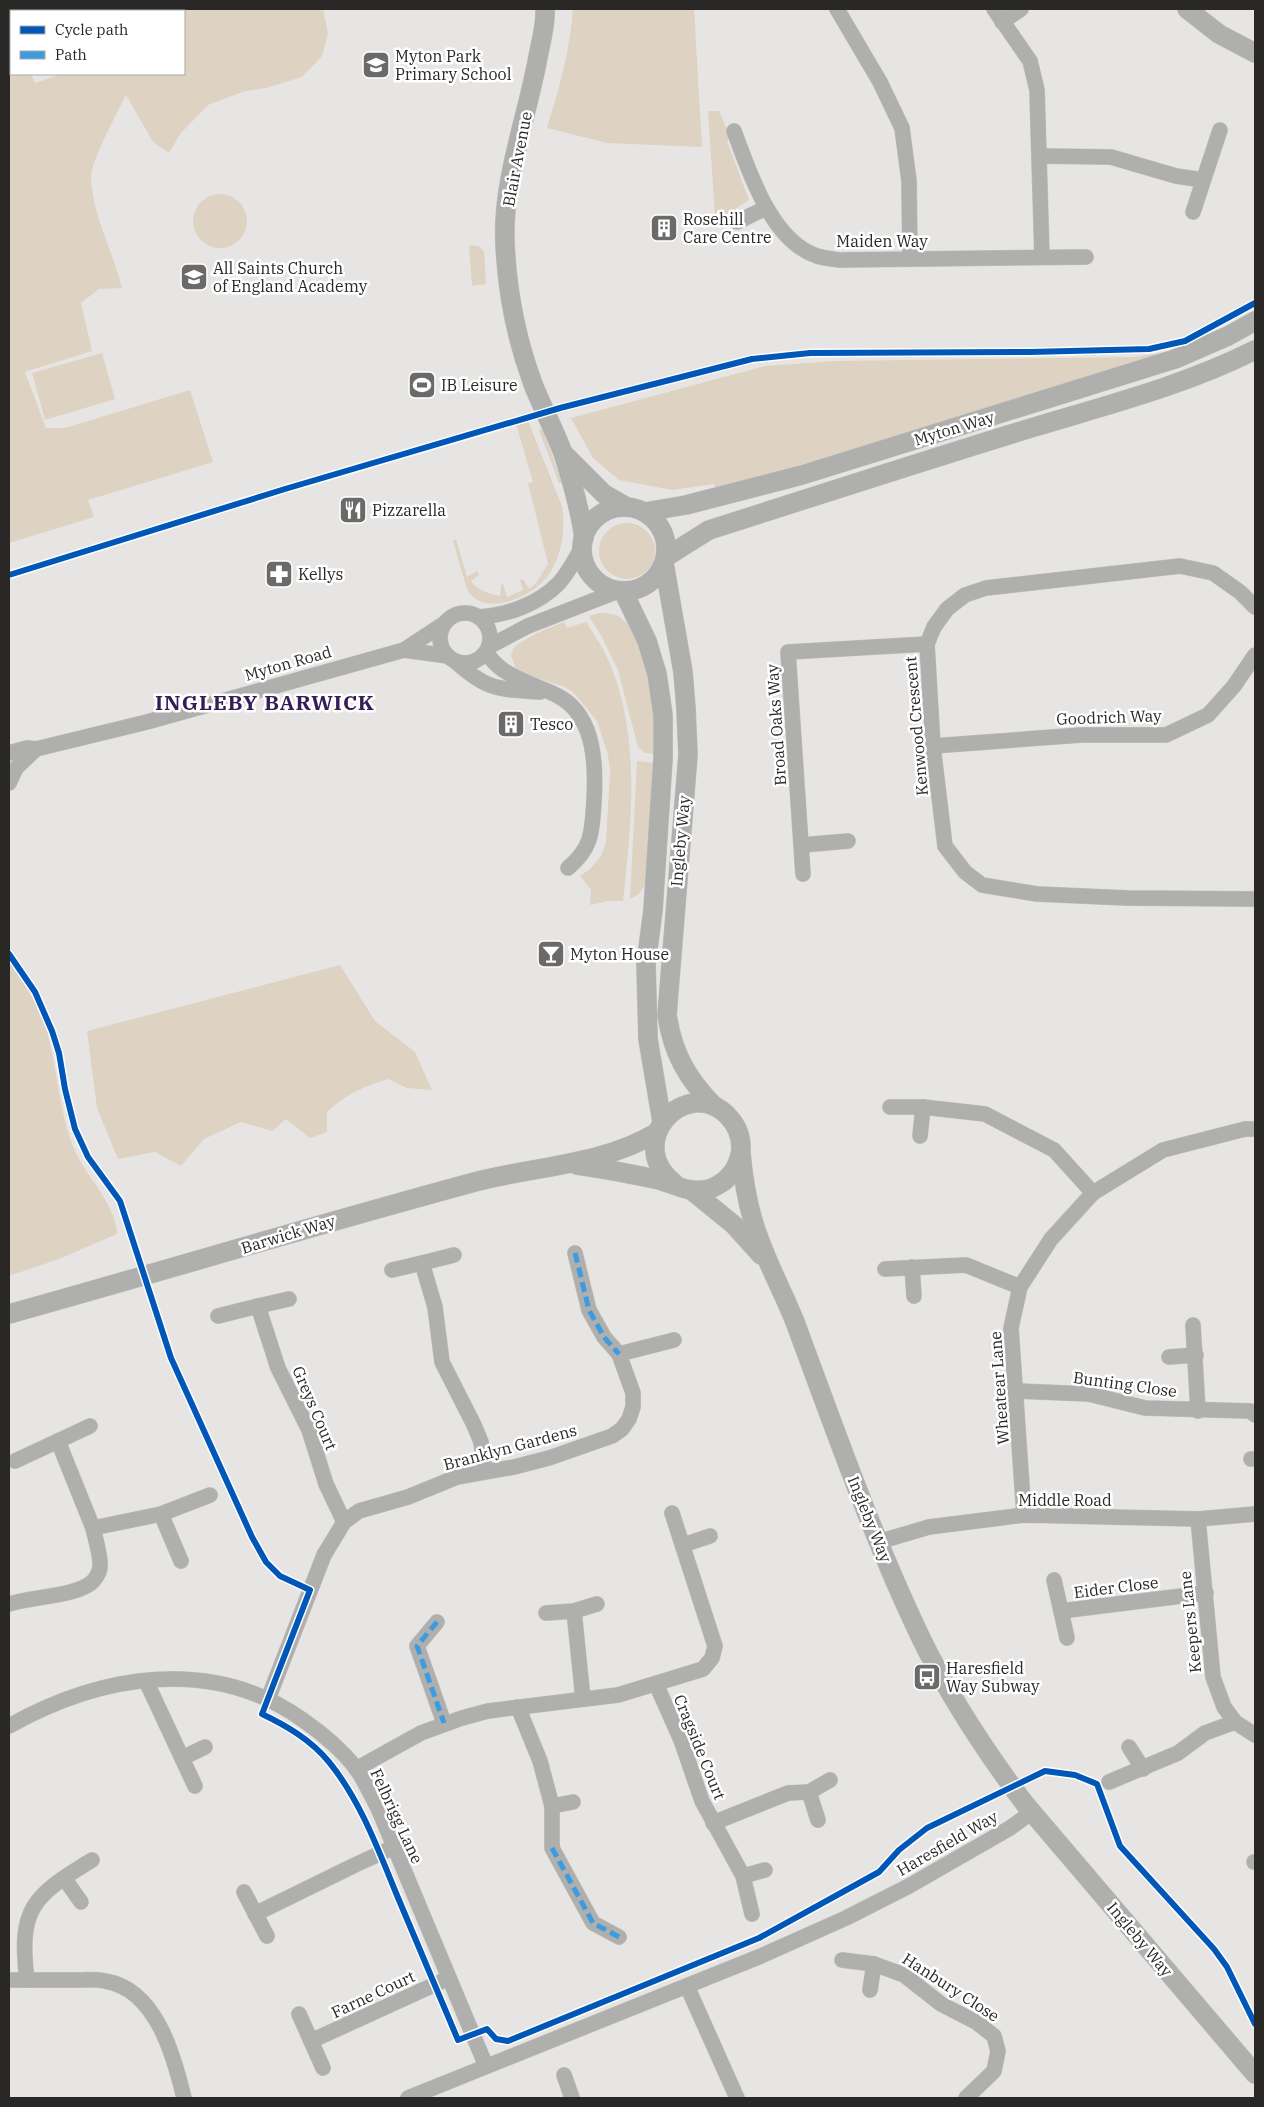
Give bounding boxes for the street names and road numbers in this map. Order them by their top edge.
street label: Blair Avenue [498,110,536,208]
street label: Maiden Way [836,231,928,251]
street label: Myton Way [912,406,997,450]
street label: Myton Road [242,641,334,685]
street label: Kenwood Crescent [900,655,932,797]
street label: Broad Oaks Way [762,663,790,786]
street label: Goodrich Way [1056,705,1162,729]
street label: Ingleby Way [666,794,694,887]
street label: Barwick Way [238,1210,338,1258]
street label: Wheatear Lane [985,1331,1013,1445]
street label: Greys Court [288,1363,342,1453]
street label: Bunting Close [1072,1367,1178,1401]
street label: Branklyn Gardens [441,1420,579,1474]
street label: Ingleby Way [844,1473,897,1565]
street label: Middle Road [1018,1490,1112,1510]
street label: Keepers Lane [1175,1570,1205,1674]
street label: Eider Close [1073,1572,1159,1602]
street label: Cragside Court [670,1692,730,1803]
street label: Felbrigg Lane [366,1765,428,1867]
street label: Haresfield Way [893,1806,1001,1880]
street label: Ingleby Way [1103,1898,1177,1981]
street label: Hanbury Close [899,1948,1003,2026]
street label: Farne Court [328,1966,418,2022]

